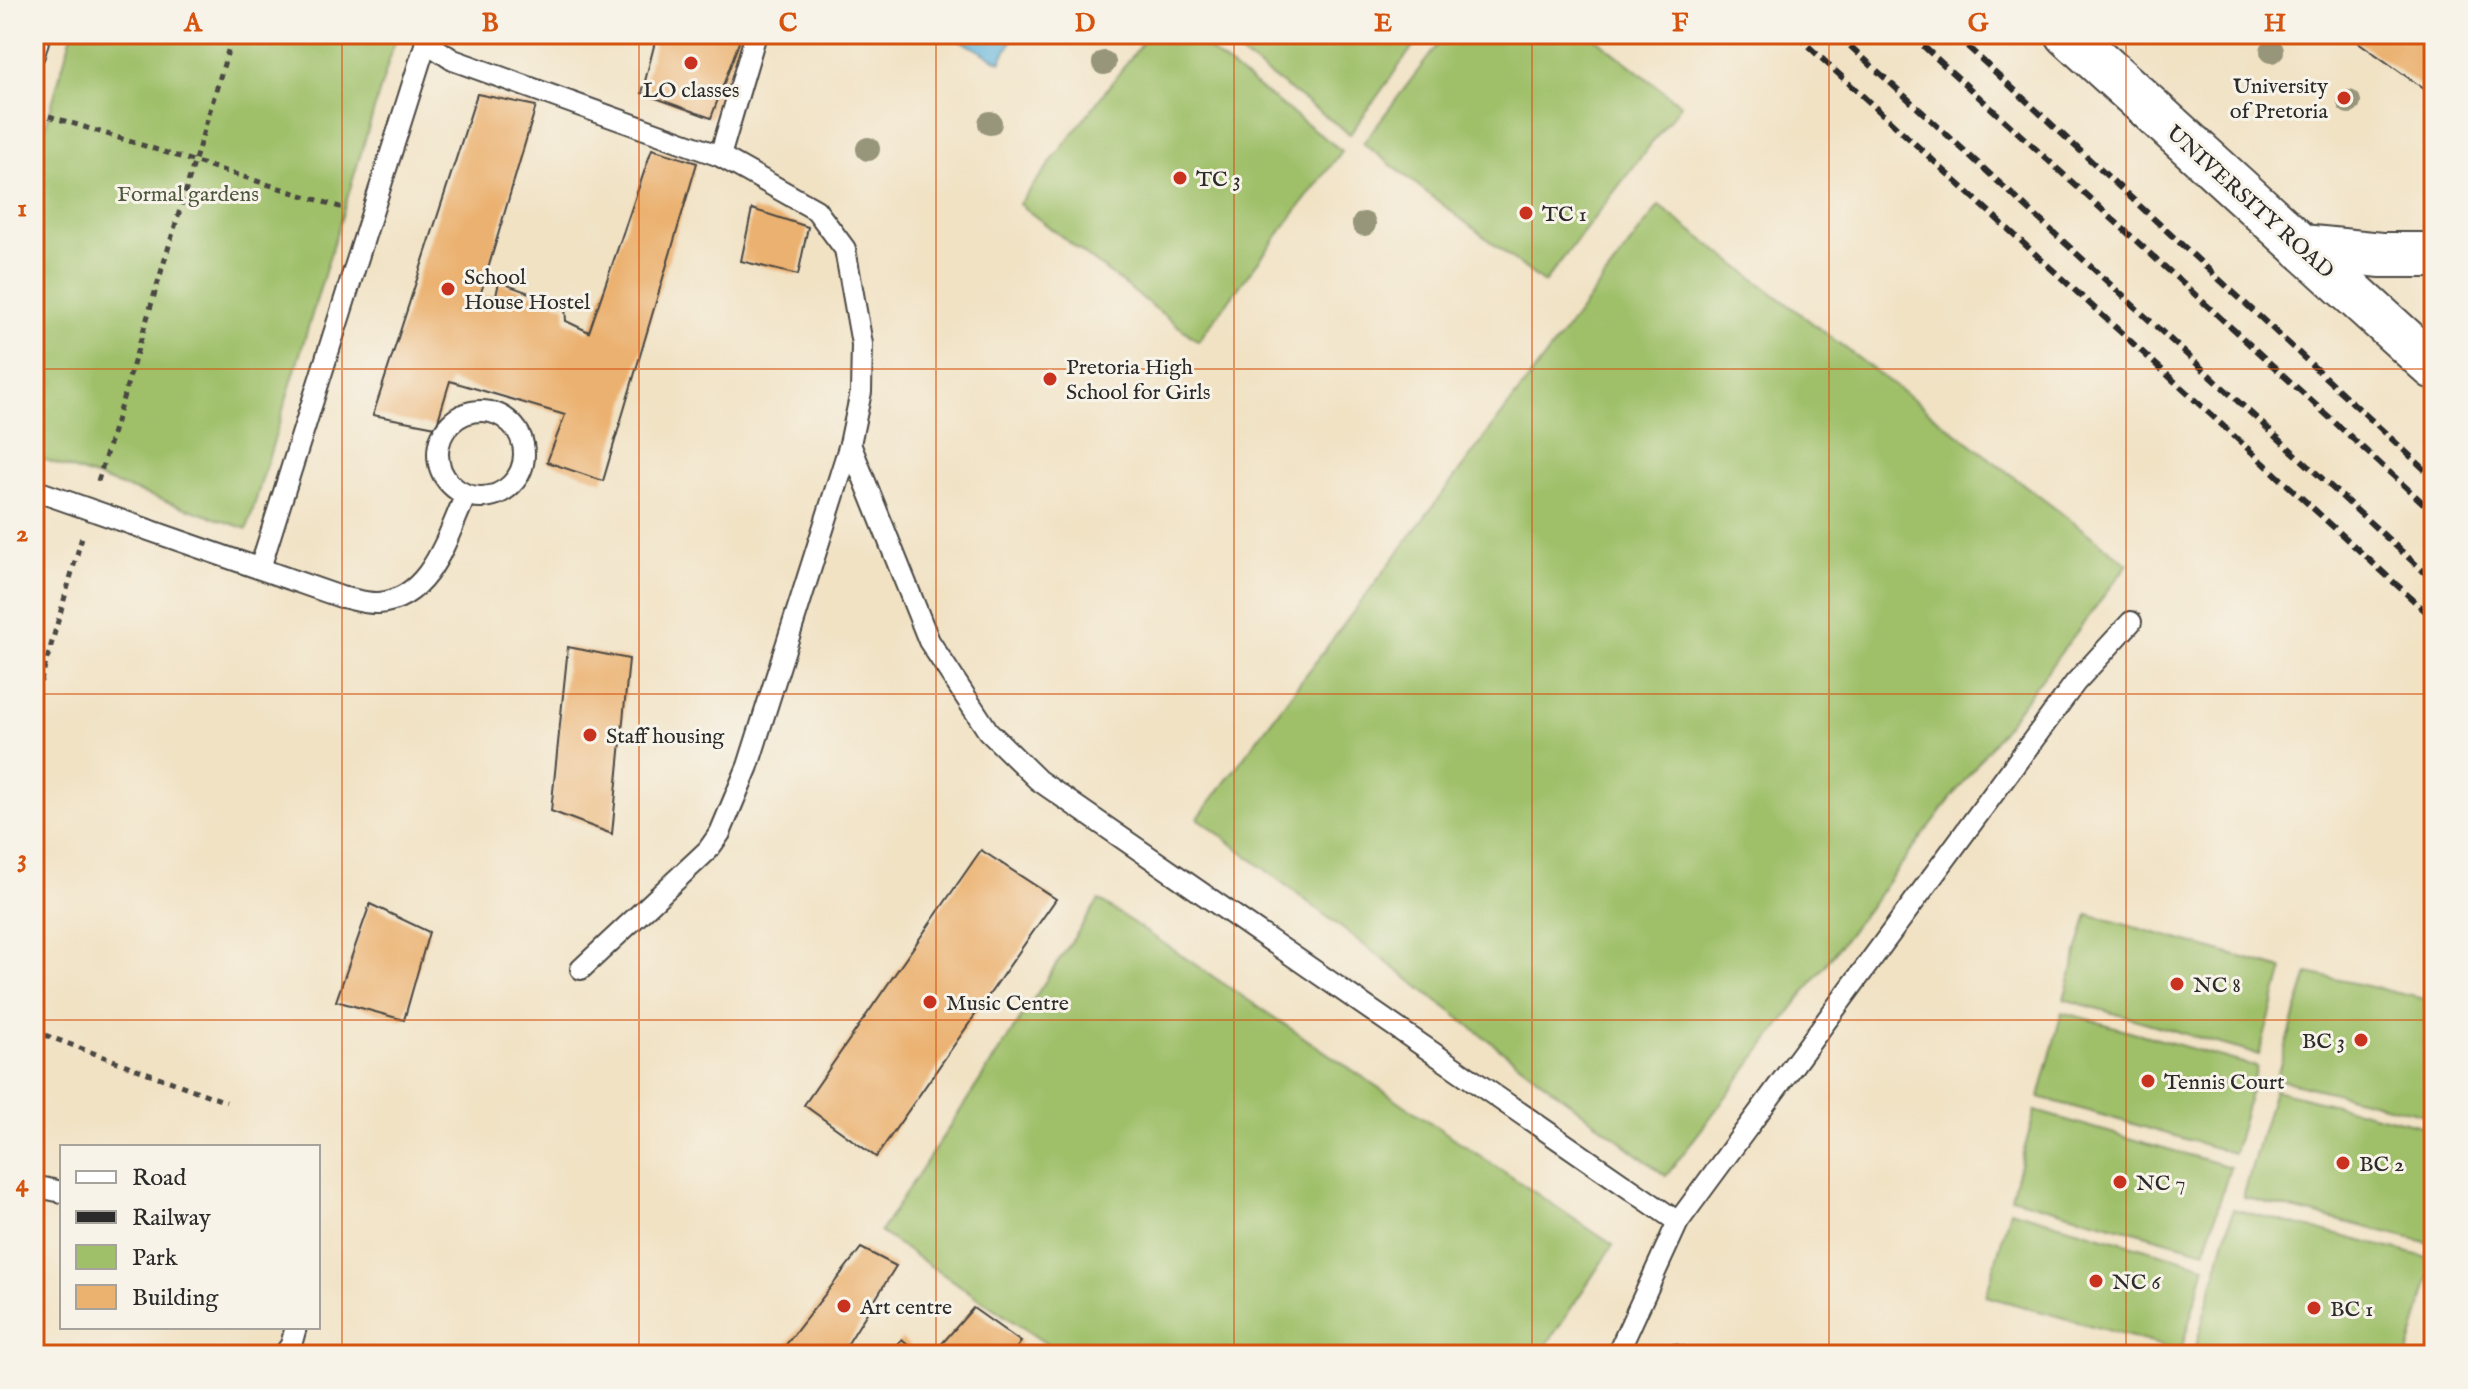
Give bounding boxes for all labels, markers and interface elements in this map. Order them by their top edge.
text: A [183,7,203,40]
text: B [481,7,499,40]
text: C [779,7,798,40]
text: D [1075,7,1096,40]
text: E [1374,7,1392,40]
text: F [1672,7,1689,40]
text: G [1968,7,1989,40]
text: H [2264,7,2286,40]
marker: LO classes [682,54,700,72]
place label: University of Pretoria [2230,73,2328,126]
place label: LO classes [643,77,739,105]
marker: University of Pretoria [2335,89,2353,107]
street label: UNIVERSITY ROAD [2160,120,2339,285]
place label: TC 3 [1196,166,1241,194]
marker: TC 3 [1171,169,1189,187]
park label: Formal gardens [117,181,259,209]
text: 1 [17,192,27,225]
place label: TC 1 [1542,201,1587,229]
marker: TC 1 [1517,204,1535,222]
place label: School House Hostel [464,264,590,317]
marker: School House Hostel [439,280,457,298]
place label: Pretoria High School for Girls [1066,354,1211,407]
marker: Pretoria High School for Girls [1041,370,1059,388]
text: 2 [16,517,28,550]
place label: Staff housing [606,723,725,751]
marker: Staff housing [581,726,599,744]
text: 3 [17,842,27,875]
place label: NC 8 [2193,972,2241,1000]
marker: NC 8 [2168,975,2186,993]
place label: Music Centre [946,990,1069,1018]
marker: Music Centre [921,993,939,1011]
place label: BC 3 [2302,1028,2345,1056]
marker: BC 3 [2352,1031,2370,1049]
place label: Tennis Court [2164,1069,2285,1097]
marker: Tennis Court [2139,1072,2157,1090]
legend [60,1145,320,1329]
place label: BC 2 [2359,1151,2404,1179]
marker: BC 2 [2334,1154,2352,1172]
text: Road [132,1163,186,1194]
text: 4 [16,1167,30,1200]
place label: NC 7 [2136,1170,2186,1198]
marker: NC 7 [2111,1173,2129,1191]
text: Railway [132,1203,211,1234]
text: Park [132,1243,178,1274]
place label: NC 6 [2112,1269,2161,1297]
marker: NC 6 [2087,1272,2105,1290]
text: Building [132,1283,219,1314]
place label: Art centre [859,1294,952,1322]
place label: BC 1 [2330,1296,2373,1324]
marker: Art centre [835,1297,853,1315]
marker: BC 1 [2305,1299,2323,1317]

